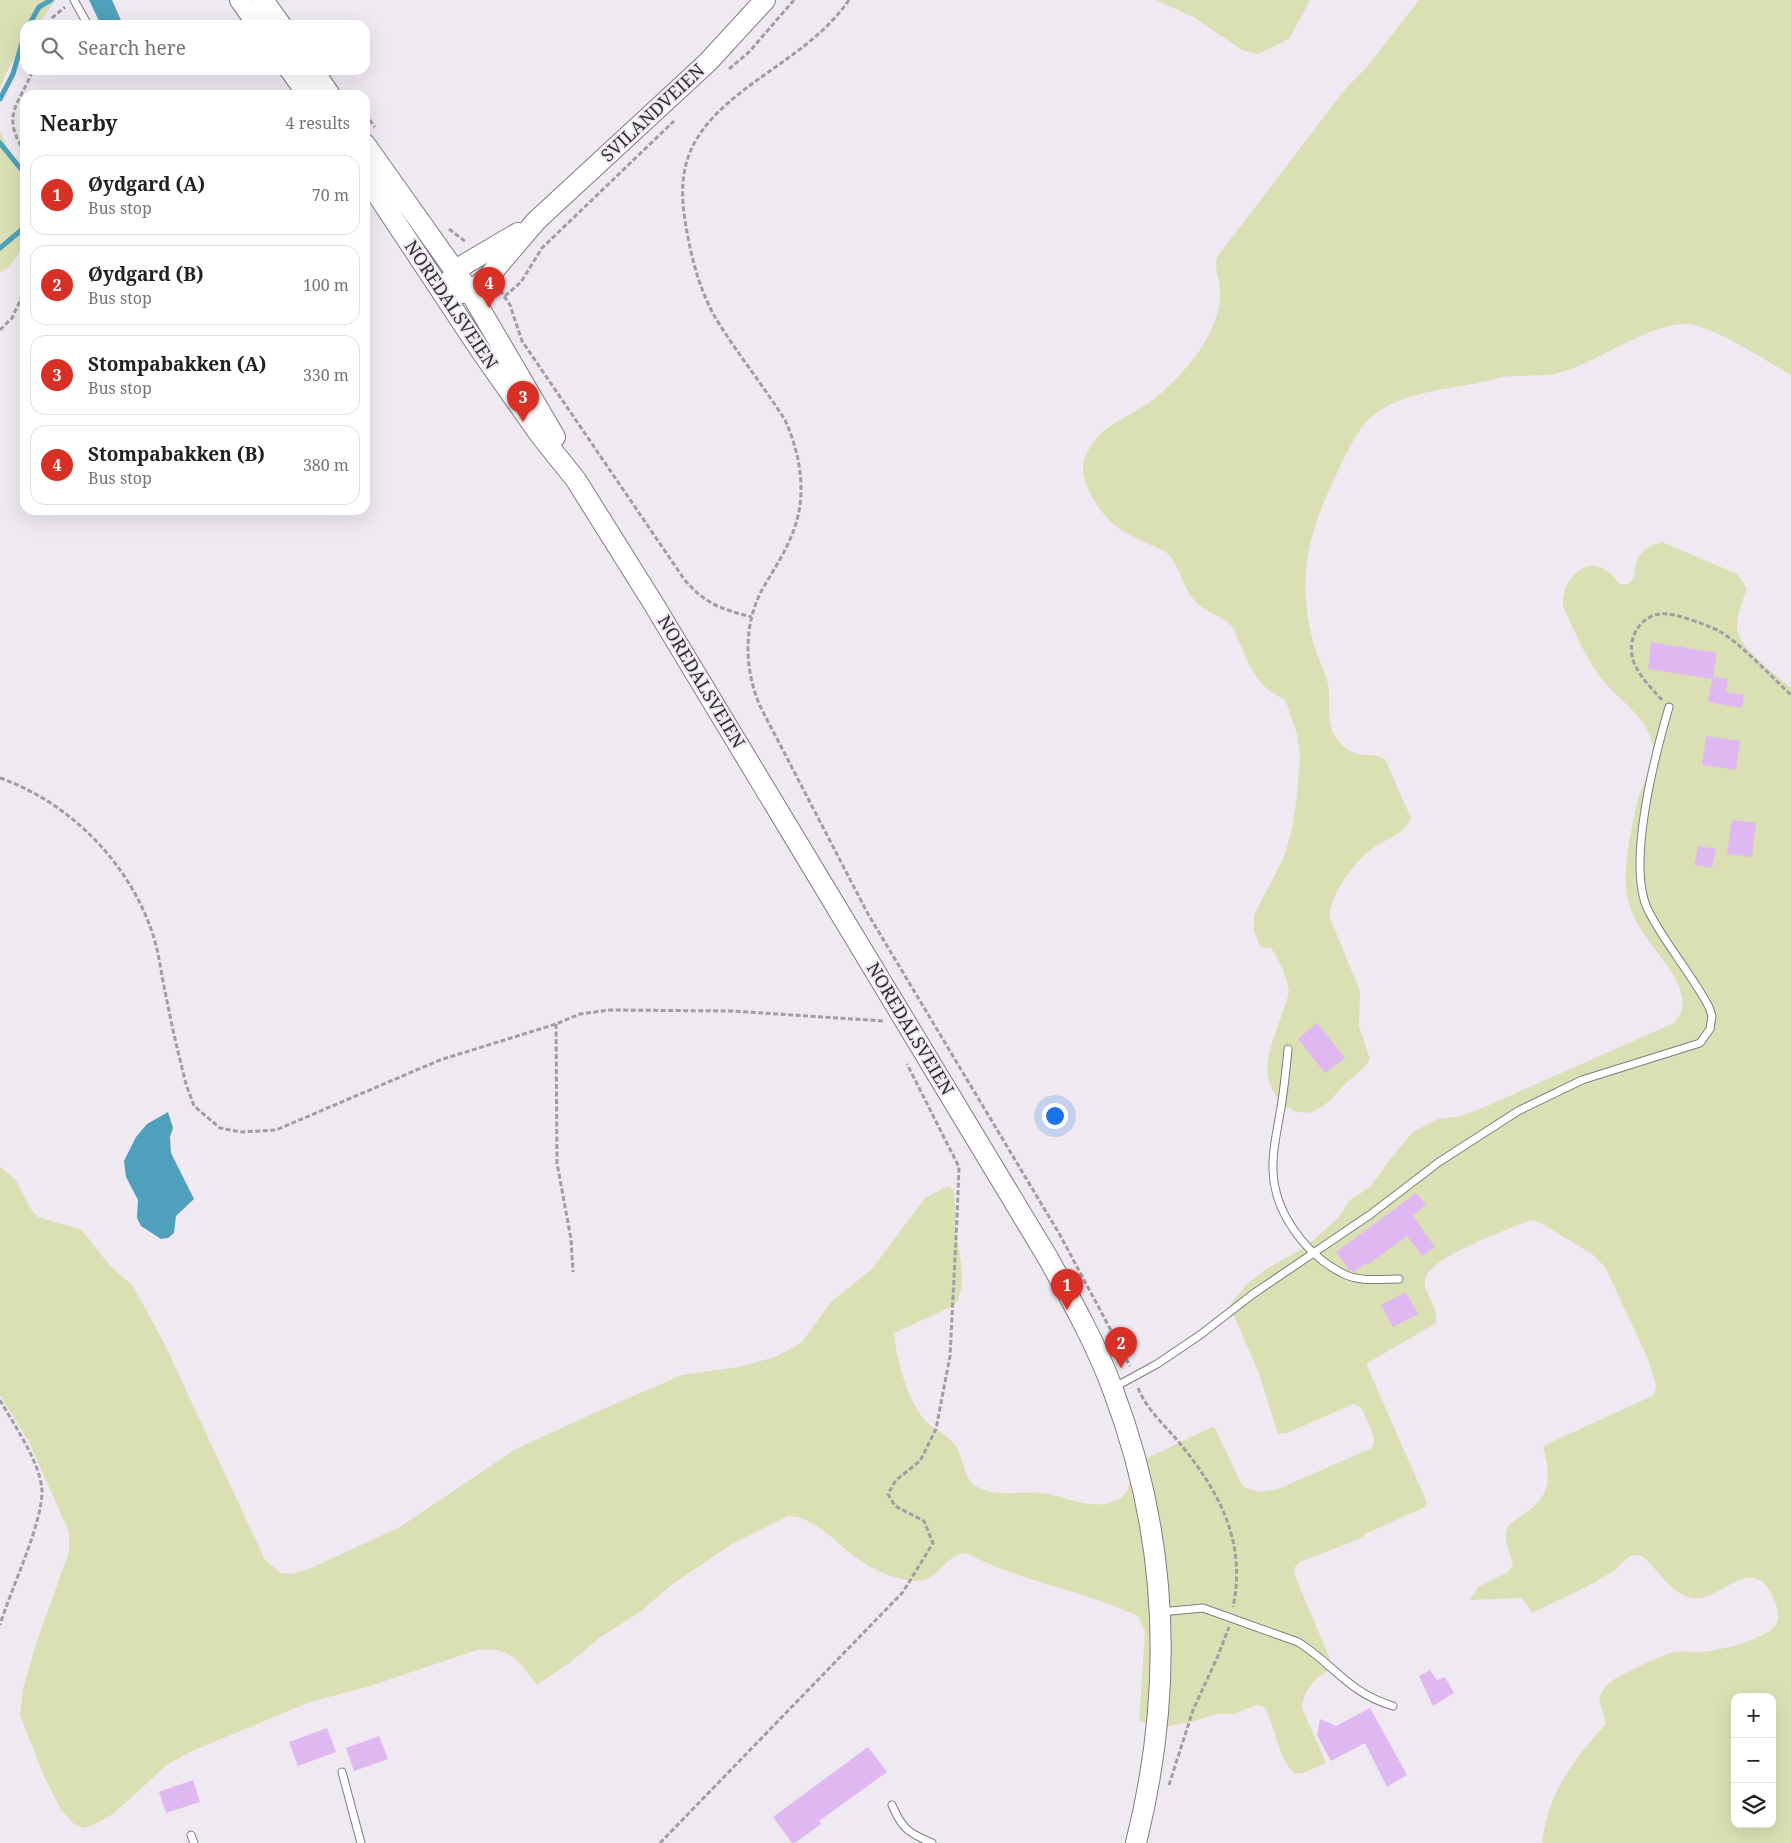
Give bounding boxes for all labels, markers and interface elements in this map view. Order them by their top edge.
search box [20,20,370,75]
icon: search [38,34,66,62]
text: Search here [78,35,186,61]
street label: SVILANDVEIEN [595,58,709,167]
text: Nearby [40,109,118,137]
text: 4 results [286,112,350,134]
text: Øydgard (A) [88,171,205,197]
text: 1 [52,184,62,206]
text: 70 m [312,184,349,206]
text: Bus stop [88,197,152,219]
street label: NOREDALSVEIEN [400,235,504,374]
text: Øydgard (B) [88,261,204,287]
pin: 4 [473,267,505,308]
text: 2 [52,274,62,296]
text: 100 m [303,274,349,296]
text: Bus stop [88,287,152,309]
text: Stompabakken (A) [88,351,266,377]
text: 3 [52,364,62,386]
text: 330 m [303,364,349,386]
text: Bus stop [88,377,152,399]
pin: 3 [507,381,539,422]
text: Stompabakken (B) [88,441,265,467]
text: 4 [52,454,62,476]
text: 380 m [303,454,349,476]
text: Bus stop [88,467,152,489]
street label: NOREDALSVEIEN [653,611,751,753]
street label: NOREDALSVEIEN [862,958,960,1100]
your location [1042,1103,1068,1129]
pin: 1 [1051,1269,1083,1310]
pin: 2 [1105,1327,1137,1368]
map controls [1731,1693,1776,1828]
button: + [1731,1693,1776,1738]
button: − [1731,1738,1776,1783]
button: layers [1731,1783,1776,1828]

